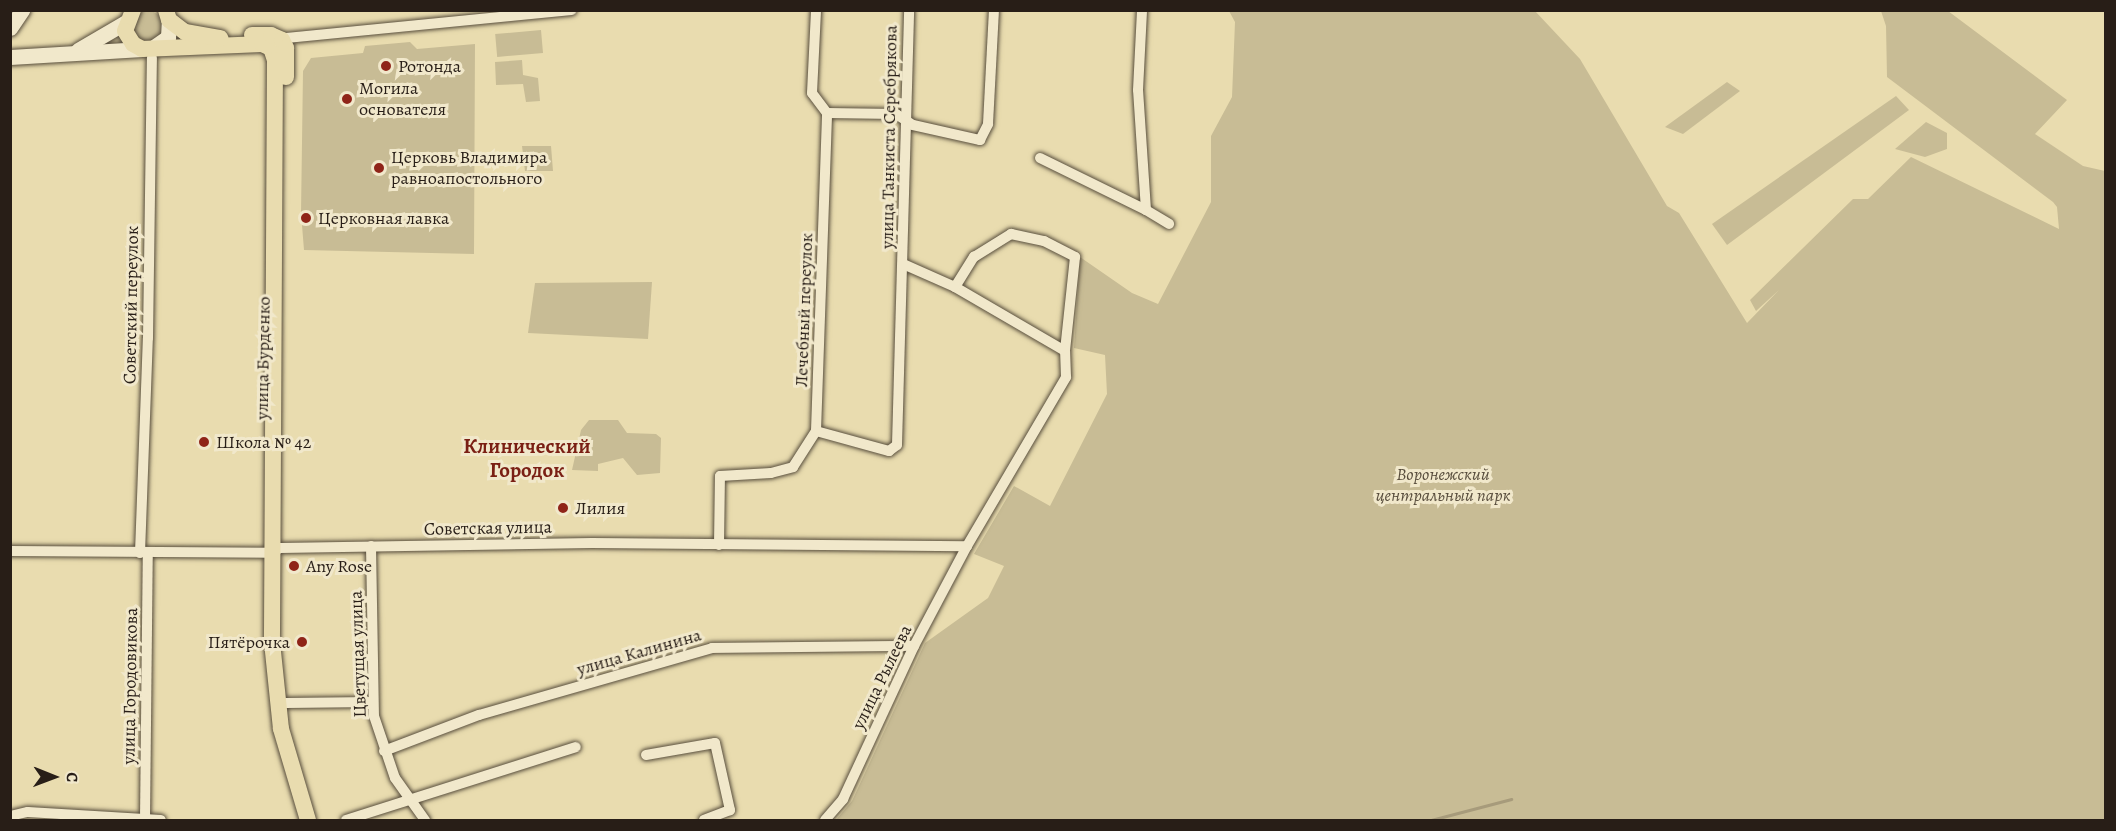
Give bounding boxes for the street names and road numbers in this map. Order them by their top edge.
street label: улица Танкиста Серебрякова [876,25,902,249]
street label: Советский переулок [119,226,143,384]
street label: Лечебный переулок [791,233,817,387]
street label: улица Бурденко [251,296,275,420]
street label: Советская улица [424,516,552,540]
street label: Цветущая улица [345,590,371,718]
street label: улица Городовикова [118,607,142,765]
street label: улица Рылеева [847,621,917,733]
street label: улица Калинина [574,624,704,680]

